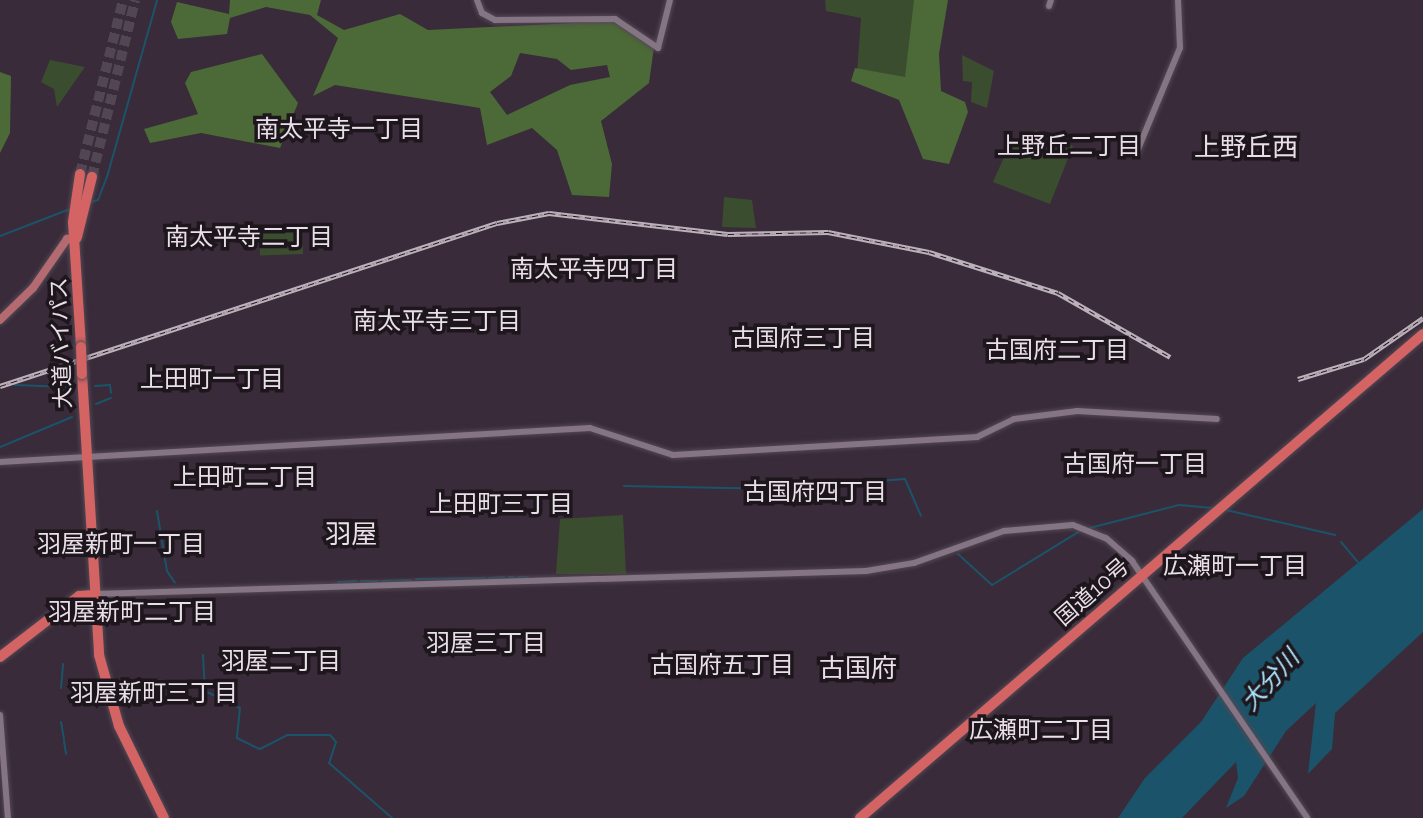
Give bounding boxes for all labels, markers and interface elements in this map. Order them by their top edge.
district label: 南太平寺一丁目 [255,115,423,143]
district label: 上野丘二丁目 [997,132,1141,160]
district label: 上野丘西 [1194,132,1298,164]
district label: 南太平寺二丁目 [165,223,333,251]
district label: 南太平寺四丁目 [510,255,678,283]
street label: 大道バイパス [46,277,76,409]
district label: 南太平寺三丁目 [353,307,521,335]
district label: 古国府三丁目 [731,324,875,352]
district label: 古国府二丁目 [985,336,1129,364]
district label: 上田町一丁目 [140,365,284,393]
district label: 古国府一丁目 [1063,450,1207,478]
district label: 上田町二丁目 [173,463,317,491]
district label: 古国府四丁目 [743,478,887,506]
district label: 上田町三丁目 [429,490,573,518]
district label: 羽屋 [325,519,377,551]
district label: 羽屋新町一丁目 [37,530,205,558]
district label: 広瀬町一丁目 [1163,552,1307,580]
street label: 国道10号 [1050,553,1134,631]
district label: 羽屋新町二丁目 [48,598,216,626]
district label: 羽屋三丁目 [426,629,546,657]
water label: 大分川 [1235,644,1305,716]
district label: 羽屋二丁目 [221,647,341,675]
district label: 古国府五丁目 [650,651,794,679]
district label: 古国府 [819,653,897,685]
district label: 羽屋新町三丁目 [70,679,238,707]
district label: 広瀬町二丁目 [969,716,1113,744]

